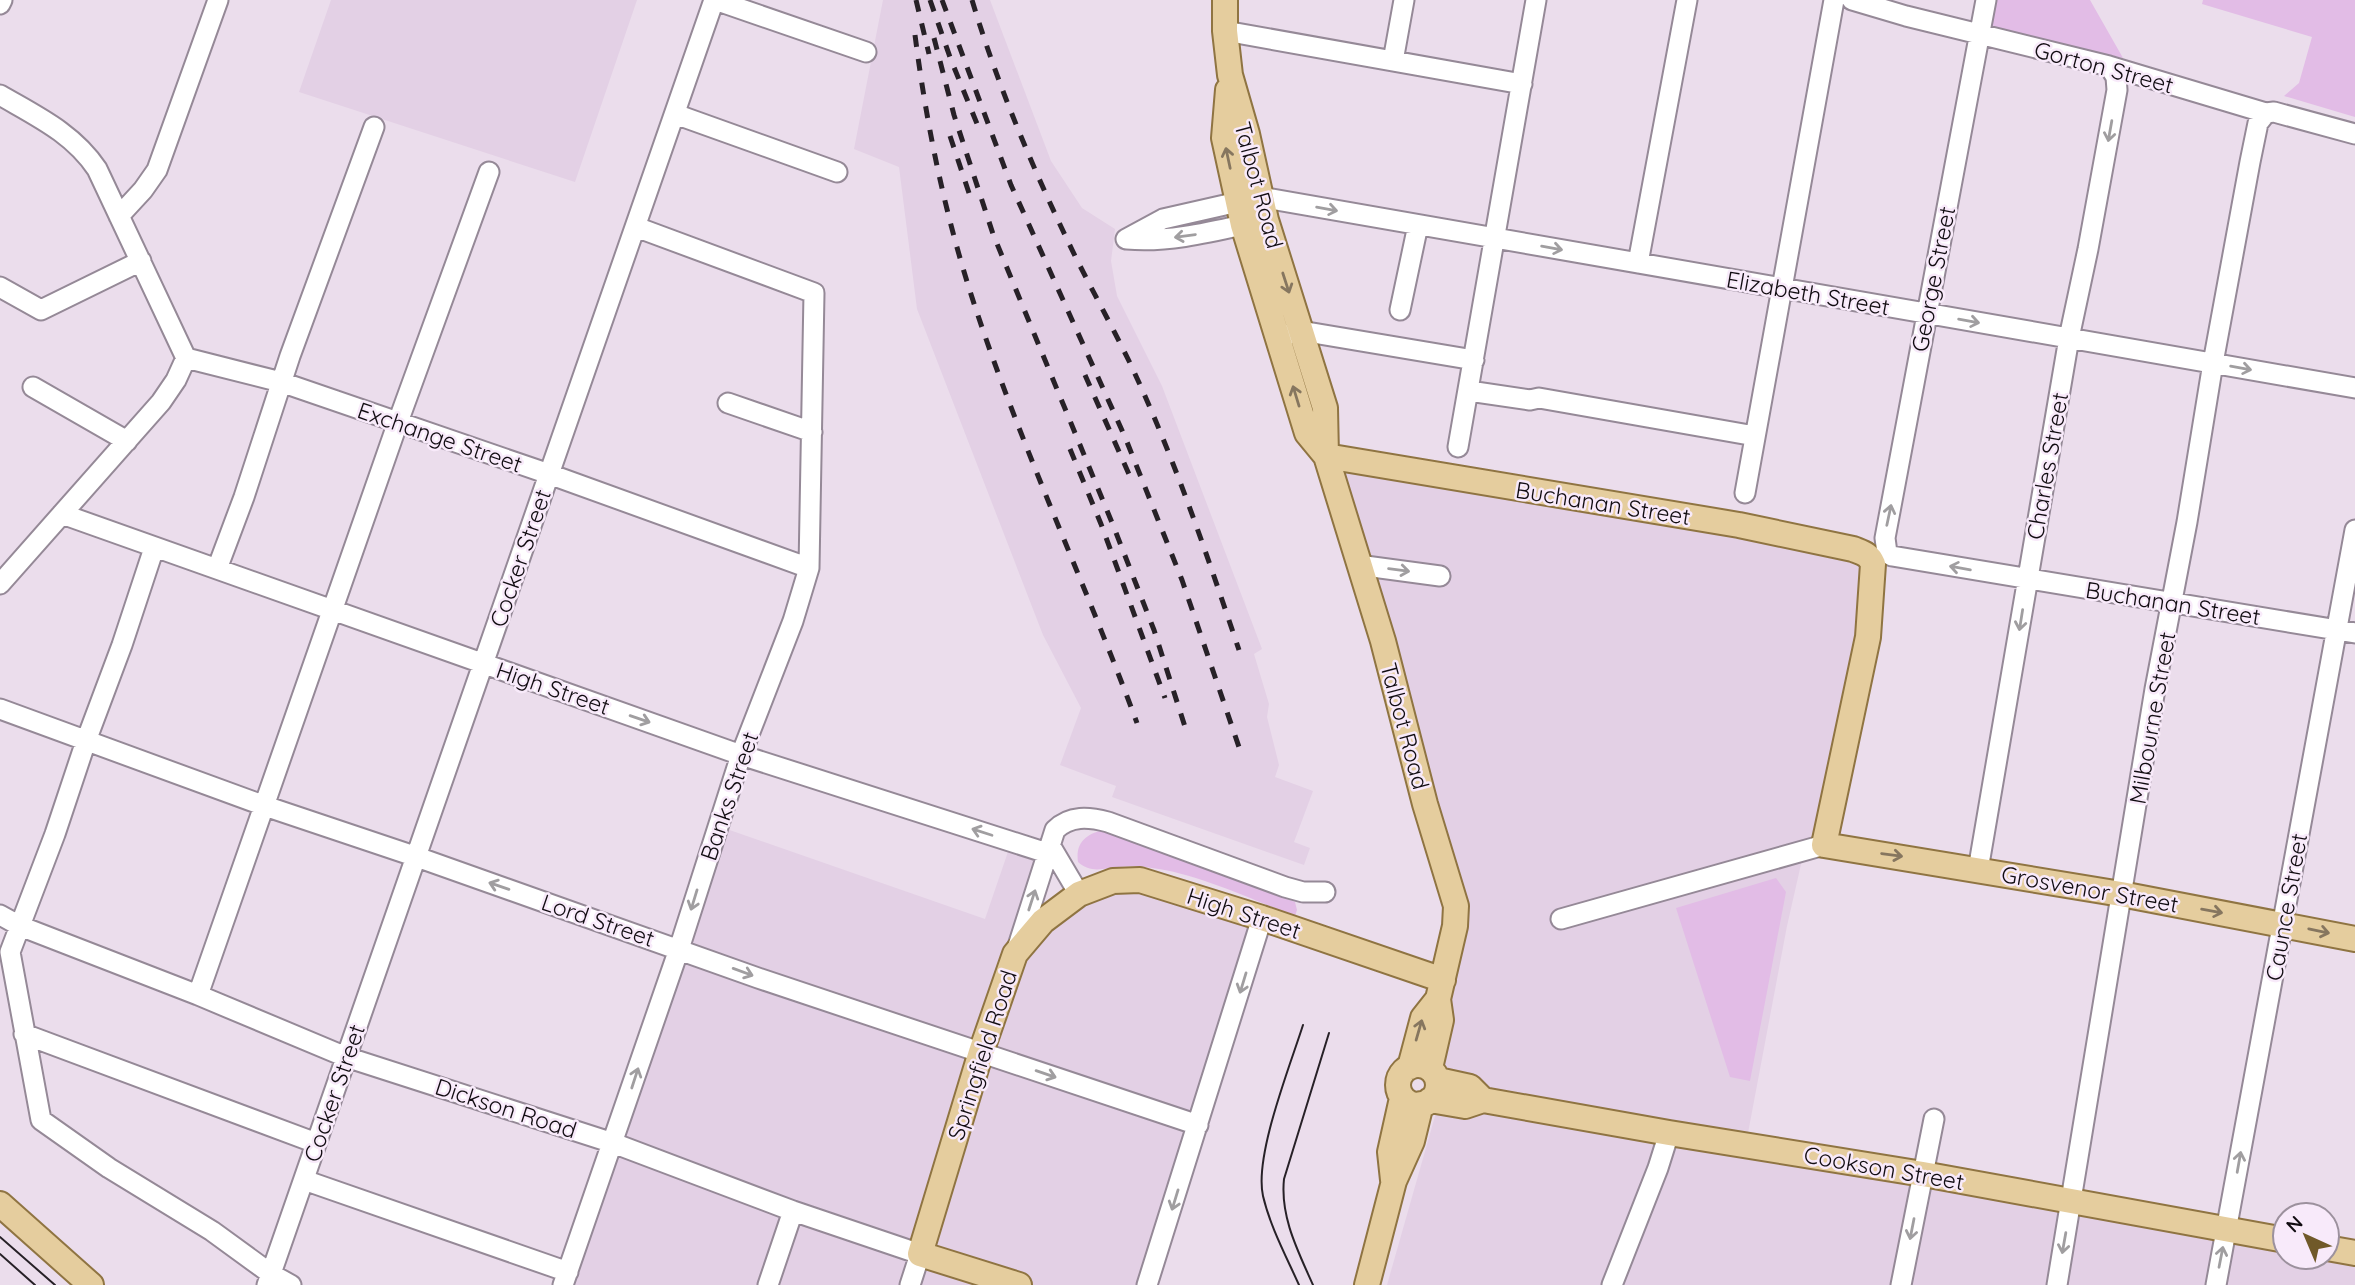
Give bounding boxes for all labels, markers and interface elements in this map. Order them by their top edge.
street label: Gorton Street [2031,35,2177,100]
street label: Talbot Road [1228,119,1290,251]
one-way arrow [2102,119,2116,142]
one-way arrow [1221,147,1235,170]
one-way arrow [1316,203,1338,216]
street label: George Street [1905,204,1961,354]
one-way arrow [1174,229,1197,242]
one-way arrow [1540,242,1562,255]
street label: Elizabeth Street [1724,264,1892,322]
one-way arrow [1281,272,1294,294]
one-way arrow [1957,315,1980,328]
one-way arrow [2229,362,2252,375]
one-way arrow [1288,386,1301,408]
street label: Charles Street [2020,390,2074,542]
street label: Exchange Street [354,395,526,479]
street label: Buchanan Street [1513,475,1693,531]
street label: Cocker Street [483,485,557,631]
one-way arrow [1883,504,1897,527]
one-way arrow [1949,561,1972,574]
one-way arrow [1387,564,1410,577]
street label: Buchanan Street [2083,575,2263,631]
one-way arrow [2014,608,2027,631]
street label: Milbourne Street [2123,629,2181,806]
street label: High Street [492,655,614,721]
street label: Talbot Road [1374,660,1436,792]
one-way arrow [629,714,651,726]
street label: Banks Street [693,728,765,864]
one-way arrow [971,825,993,838]
street label: Caunce Street [2259,831,2313,983]
one-way arrow [1880,849,1903,862]
street label: Grosvenor Street [1999,859,2181,919]
one-way arrow [489,878,511,891]
street label: High Street [1183,881,1305,945]
street label: Lord Street [538,887,658,953]
one-way arrow [687,889,700,911]
one-way arrow [1027,889,1040,911]
one-way arrow [2200,905,2223,918]
one-way arrow [2307,925,2330,939]
street label: Springfield Road [941,966,1023,1144]
one-way arrow [732,967,754,979]
one-way arrow [1235,972,1248,994]
street label: Cocker Street [297,1020,371,1166]
one-way arrow [1414,1020,1427,1042]
one-way arrow [629,1067,642,1089]
one-way arrow [1035,1068,1057,1081]
street label: Dickson Road [432,1072,580,1144]
street label: Cookson Street [1802,1140,1967,1196]
one-way arrow [2232,1151,2246,1174]
one-way arrow [1168,1189,1180,1211]
north arrow [2271,1201,2341,1271]
text: N [2281,1210,2308,1237]
one-way arrow [1905,1217,1918,1240]
one-way arrow [2057,1231,2070,1254]
one-way arrow [2215,1246,2228,1269]

